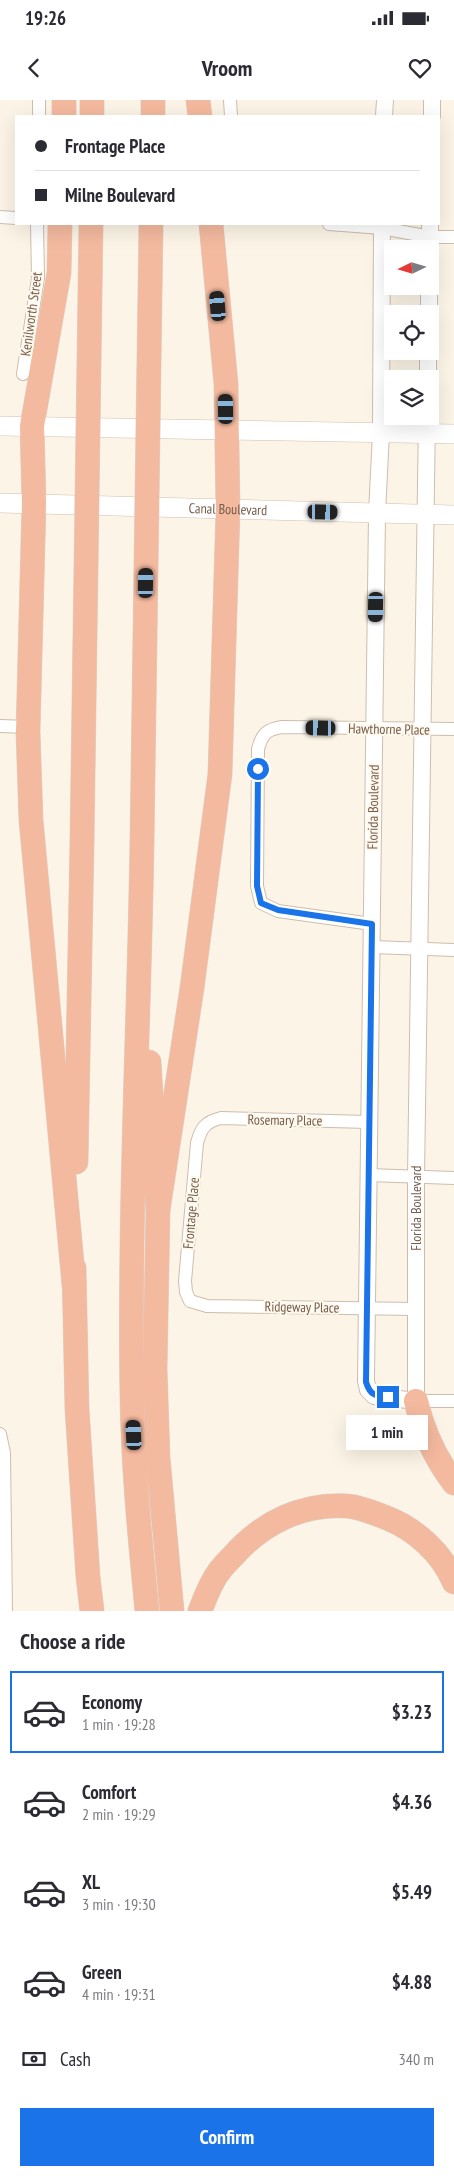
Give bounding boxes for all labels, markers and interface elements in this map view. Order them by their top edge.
text: 19:26 [25,6,66,30]
icon: back [20,54,48,82]
text: Vroom [202,54,252,82]
icon: heart [406,54,434,82]
text: Frontage Place [65,134,165,158]
text: Milne Boulevard [65,183,175,207]
north arrow [384,240,439,295]
map controls [384,240,439,425]
street label: Kenilworth Street [16,271,46,357]
car [209,290,226,322]
button: locate [384,305,439,360]
button: layers [384,370,439,425]
car [218,394,233,424]
street label: Canal Boulevard [189,499,267,519]
car [307,504,338,520]
car [138,568,153,598]
car [368,592,383,622]
street label: Hawthorne Place [348,719,430,739]
car [305,720,336,736]
route start [247,758,269,780]
street label: Florida Boulevard [363,764,383,850]
street label: Rosemary Place [247,1110,323,1130]
street label: Florida Boulevard [407,1165,425,1251]
street label: Frontage Place [179,1176,203,1250]
street label: Ridgeway Place [264,1297,340,1317]
route end [377,1386,399,1408]
callout: 1 min [347,1414,429,1450]
car [125,1420,142,1450]
text: 1 min [371,1422,403,1442]
text: Choose a ride [20,1627,125,1655]
icon: car [22,1690,67,1735]
text: Economy [82,1690,142,1714]
text: $3.23 [392,1700,432,1724]
text: 1 min · 19:28 [82,1714,156,1734]
icon: car [22,1780,67,1825]
text: Comfort [82,1780,136,1804]
text: $4.36 [392,1790,432,1814]
text: 2 min · 19:29 [82,1804,156,1824]
icon: car [22,1870,67,1915]
text: XL [82,1870,100,1894]
text: $5.49 [392,1880,432,1904]
text: 3 min · 19:30 [82,1894,156,1914]
icon: car [22,1960,67,2005]
text: Green [82,1960,122,1984]
text: $4.88 [392,1970,432,1994]
text: 4 min · 19:31 [82,1984,156,2004]
icon: cash [20,2045,48,2073]
text: Cash [60,2047,91,2071]
text: 340 m [399,2049,434,2069]
button: Confirm [20,2108,434,2166]

